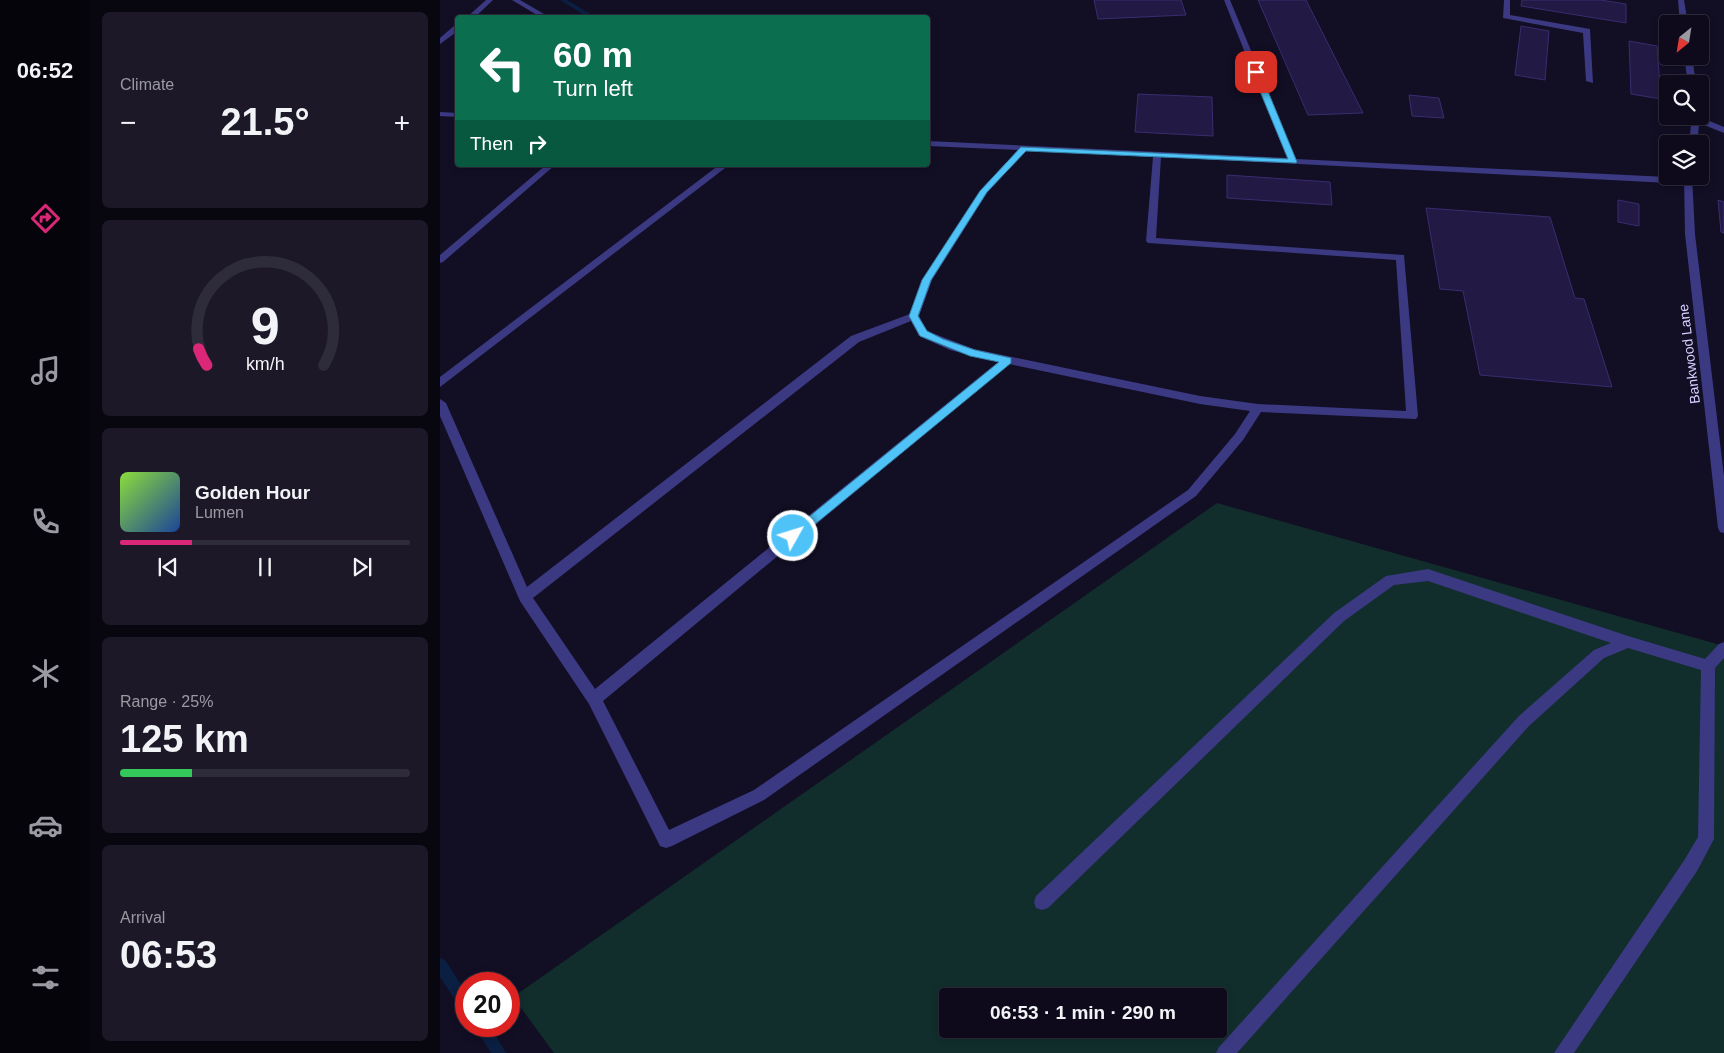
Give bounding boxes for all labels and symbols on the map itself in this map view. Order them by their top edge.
north arrow [1659,15,1709,65]
pin [1235,51,1277,93]
street label: Bankwood Lane [1675,303,1703,405]
position arrow [766,509,818,561]
speed limit sign: 20 [455,972,520,1037]

